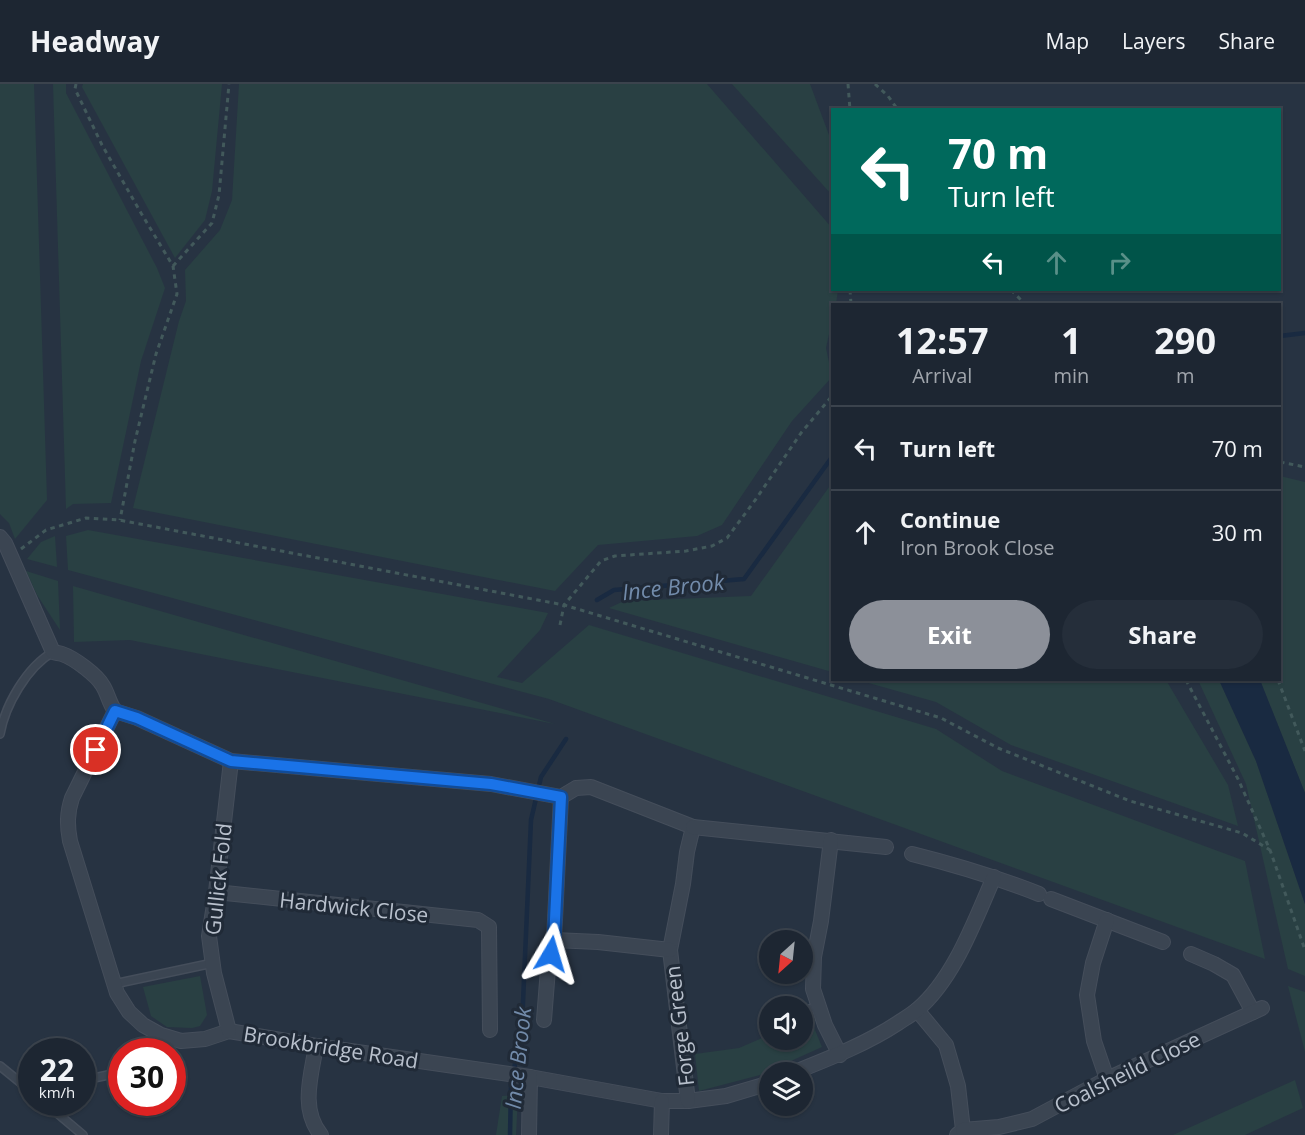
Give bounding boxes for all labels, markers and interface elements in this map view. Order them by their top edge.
text: Headway [30,22,159,60]
text: Map [1046,27,1089,55]
text: Layers [1122,27,1186,55]
text: Share [1219,27,1275,55]
text: 70 m [948,124,1048,181]
icon: left [849,132,927,210]
text: Turn left [948,178,1055,215]
icon: left [977,246,1010,279]
icon: ahead [1040,246,1073,279]
icon: right [1103,246,1136,279]
text: 12:57 [896,316,989,365]
text: 1 [1061,316,1082,365]
text: 290 [1154,316,1216,365]
text: Arrival [912,362,972,389]
text: min [1053,362,1089,389]
text: m [1176,362,1194,389]
icon: left [849,432,882,465]
text: Turn left [900,433,995,463]
text: 70 m [1212,433,1263,463]
text: Continue [900,504,1000,534]
icon: ahead [849,516,882,549]
text: 30 m [1212,517,1263,547]
text: Iron Brook Close [900,534,1055,561]
water label: Ince Brook [620,566,727,606]
button: Exit [849,600,1050,669]
button: Share [1062,600,1263,669]
pin [70,724,121,775]
icon: arrive [79,733,112,766]
street label: Gullick Fold [198,822,238,936]
street label: Hardwick Close [278,885,430,929]
position arrow [519,922,583,986]
north arrow [759,930,813,984]
map controls [759,930,813,1116]
street label: Forge Green [658,964,700,1088]
button: sound [759,996,813,1050]
water label: Ince Brook [497,1004,537,1111]
street label: Brookbridge Road [241,1019,421,1075]
street label: Coalsheild Close [1049,1024,1205,1120]
speed limit sign: 30 [108,1038,186,1116]
text: 22 [40,1049,74,1090]
button: layers [759,1062,813,1116]
text: km/h [39,1082,75,1102]

